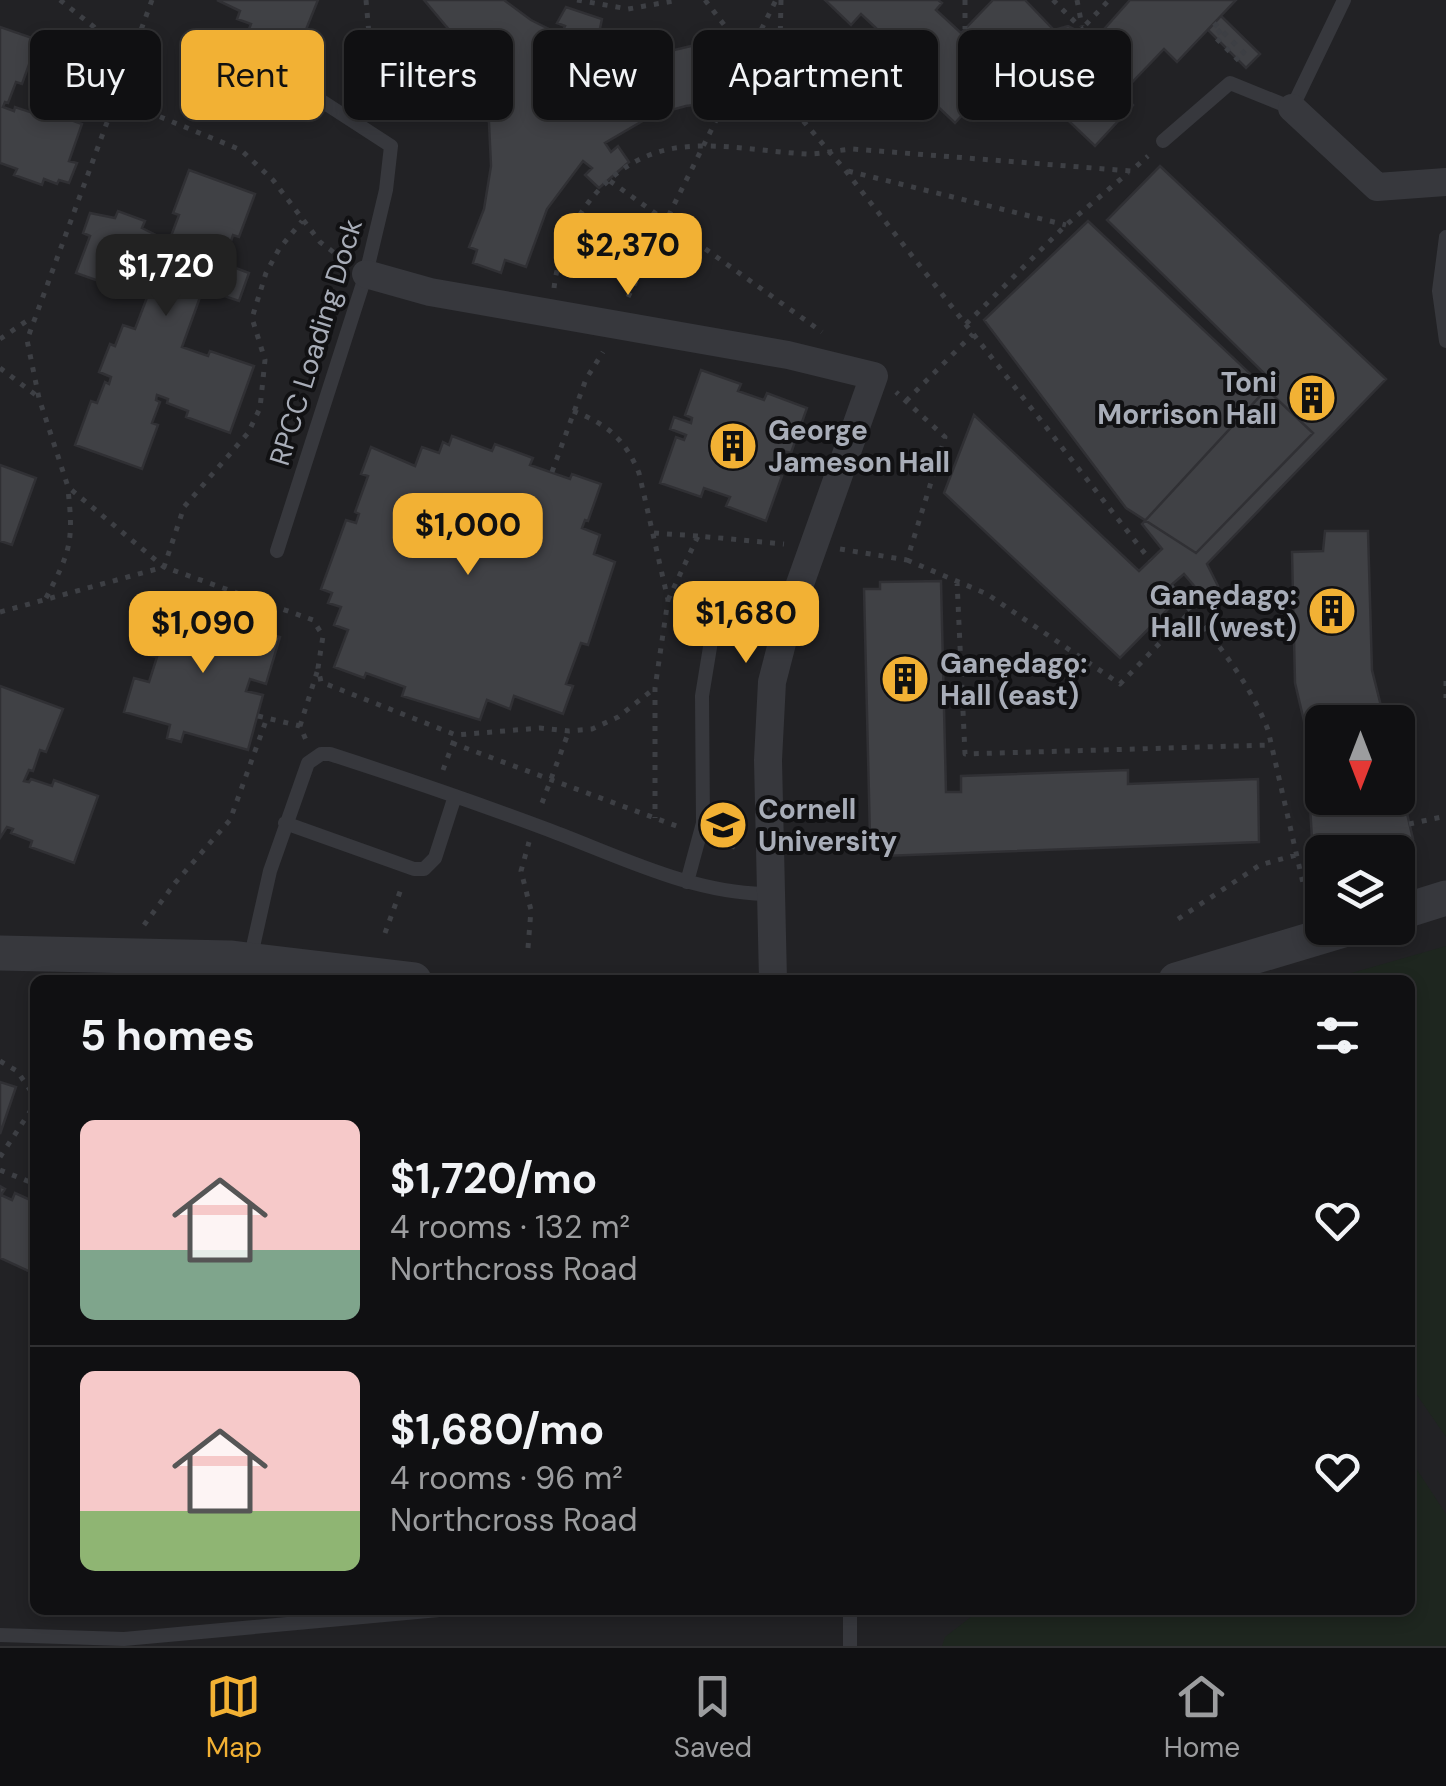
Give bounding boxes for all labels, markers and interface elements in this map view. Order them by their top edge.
chip: Buy [30,30,161,120]
chip: Rent [181,30,324,120]
chip: Filters [344,30,513,120]
chip: New [533,30,673,120]
chip: Apartment [693,30,938,120]
chip: House [958,30,1131,120]
pin: $2,370 [547,213,709,298]
street label: RPCC Loading Dock [261,214,371,470]
text: $2,370 [576,224,680,266]
pin: $1,720 [85,234,247,319]
text: $1,720 [118,245,214,287]
place label: Toni Morrison Hall [1097,364,1277,433]
building icon: Toni Morrison Hall [1286,372,1338,424]
place label: George Jameson Hall [768,412,950,481]
building icon: George Jameson Hall [707,420,759,472]
pin: $1,000 [387,493,549,578]
text: $1,000 [415,504,521,546]
place label: Ganędagǫ: Hall (west) [1150,577,1297,646]
pin: $1,680 [665,581,827,666]
building icon: Ganędagǫ: Hall (west) [1306,585,1358,637]
pin: $1,090 [122,591,284,676]
text: $1,680 [695,592,797,634]
text: $1,090 [151,602,255,644]
place label: Ganędagǫ: Hall (east) [940,645,1087,714]
building icon: Ganędagǫ: Hall (east) [879,653,931,705]
north arrow [1305,705,1415,815]
map controls [1305,705,1415,945]
place label: Cornell University [758,791,897,860]
school or university icon: Cornell University [697,799,749,851]
button: layers [1305,835,1415,945]
text: 5 homes [80,1008,255,1063]
icon: filters [1310,1008,1365,1063]
text: $1,720/mo [390,1151,597,1206]
icon: home [160,1160,280,1280]
icon: heart [1310,1193,1365,1248]
text: 4 rooms · 132 m² [390,1206,630,1248]
text: Northcross Road [390,1248,638,1290]
text: $1,680/mo [390,1402,604,1457]
icon: home [160,1411,280,1531]
icon: heart [1310,1444,1365,1499]
text: 4 rooms · 96 m² [390,1457,623,1499]
text: Northcross Road [390,1499,638,1541]
tab: Map [206,1669,262,1766]
tab: Saved [674,1669,752,1766]
tab: Home [1164,1669,1240,1766]

